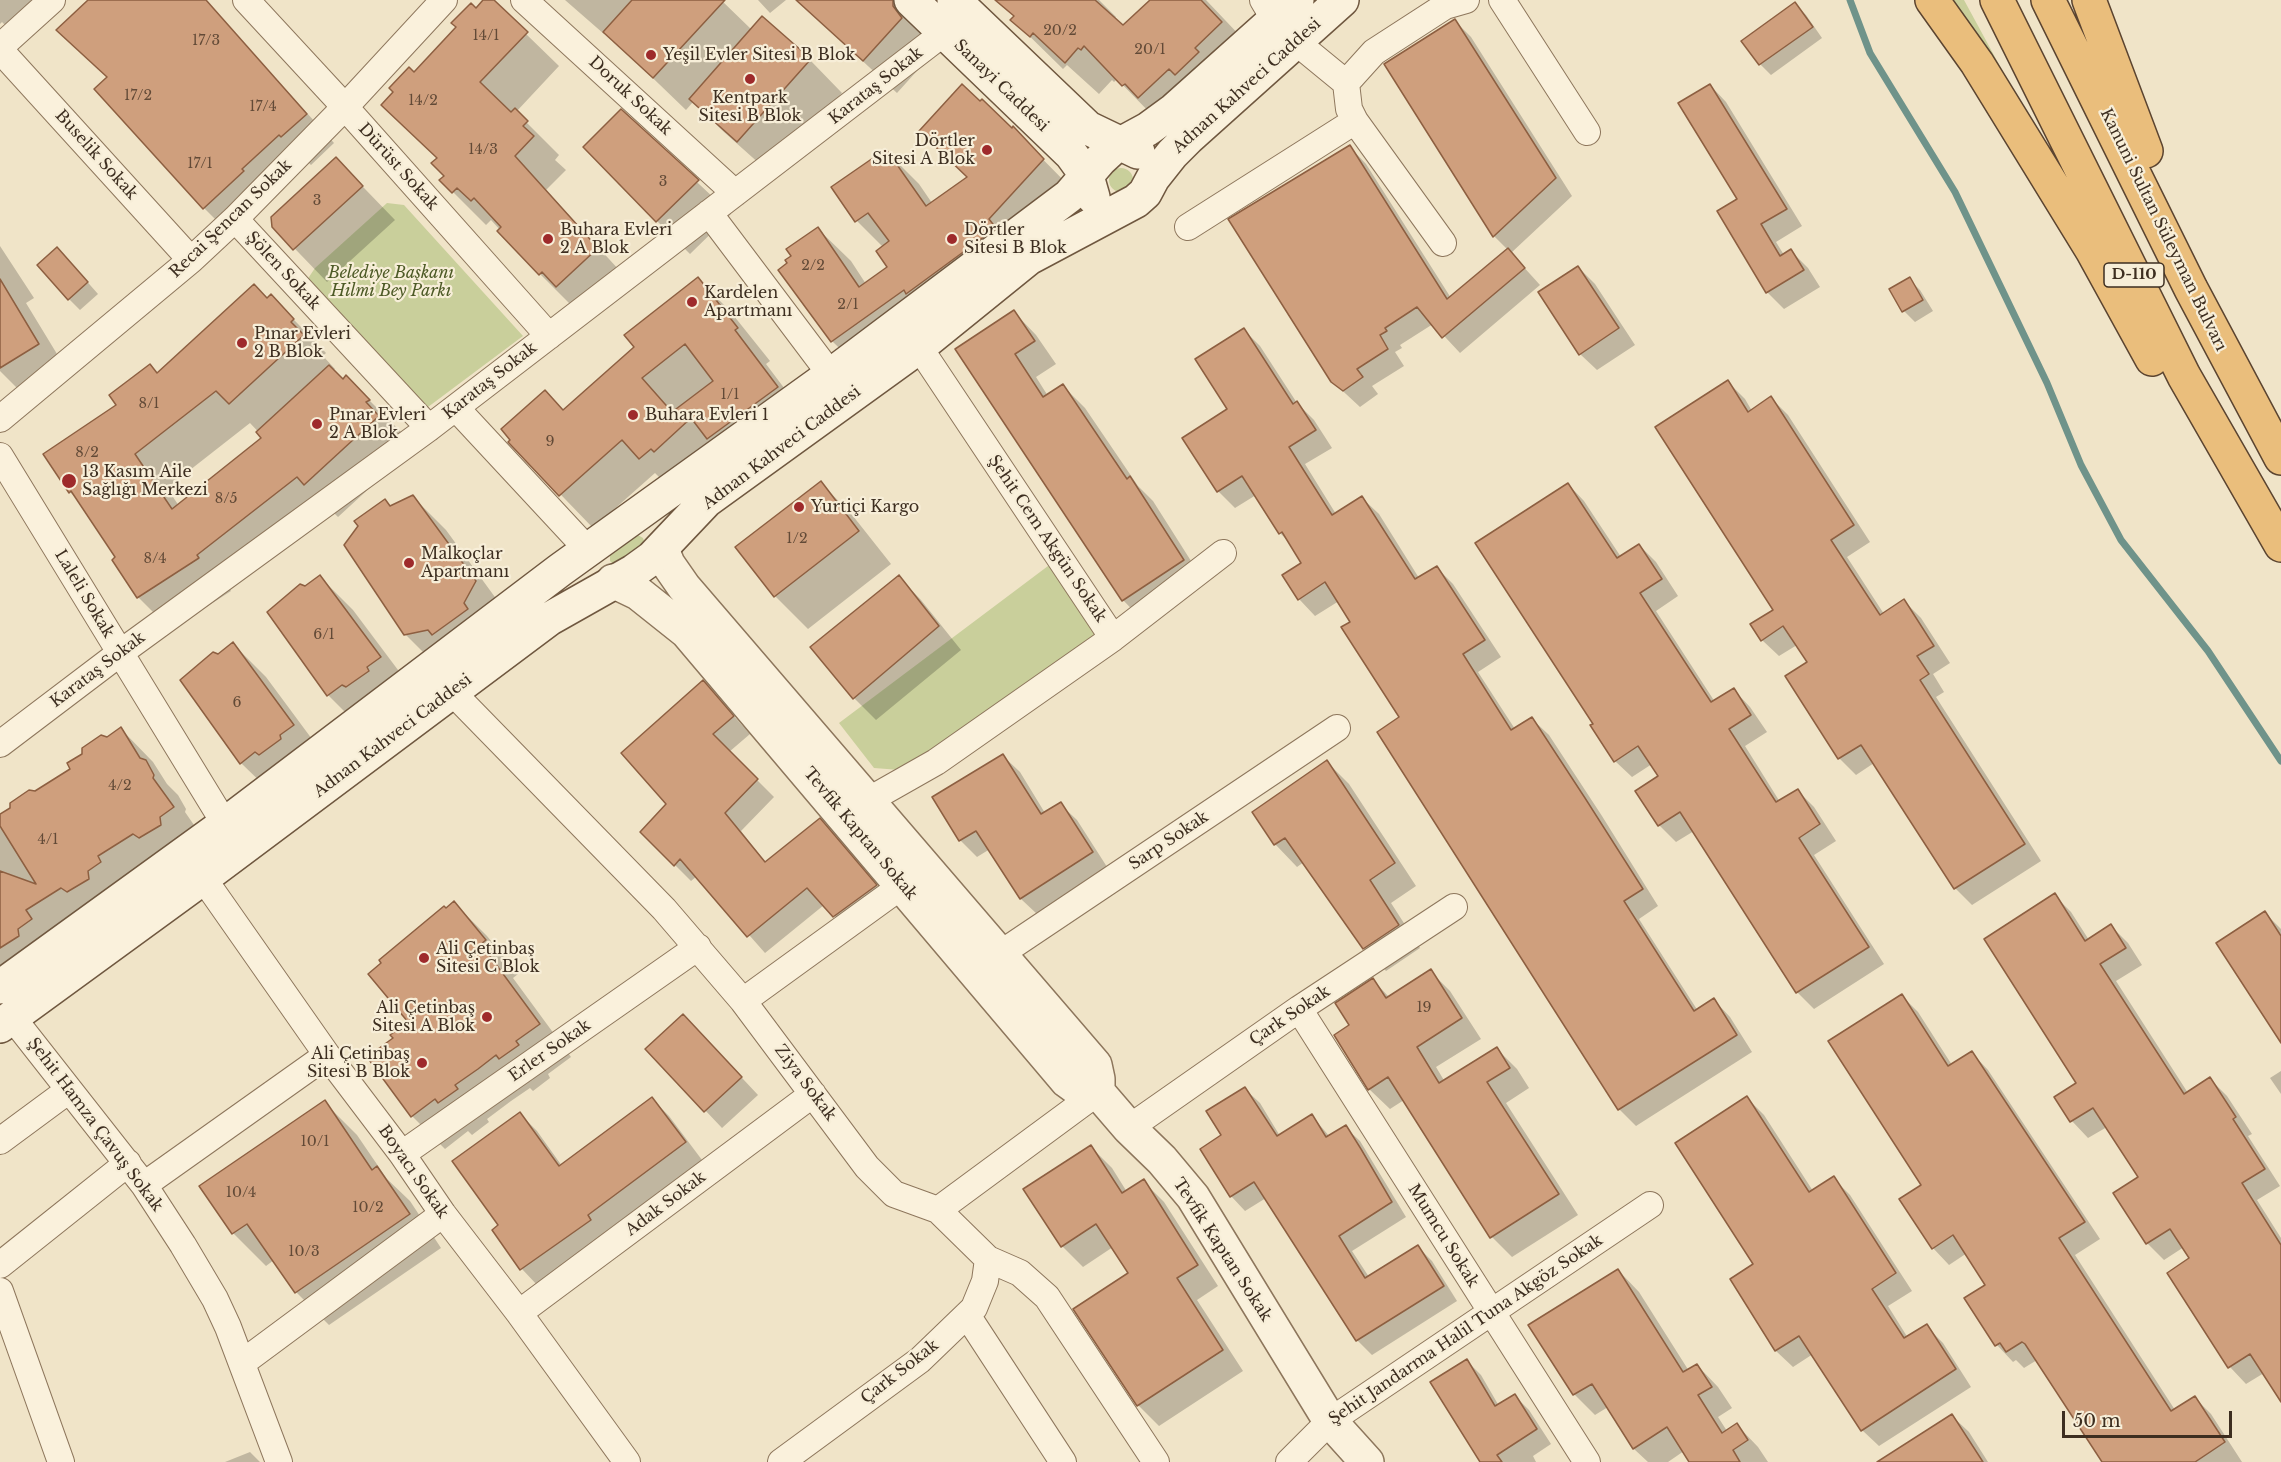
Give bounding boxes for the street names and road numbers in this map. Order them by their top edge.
street label: Adnan Kahveci Caddesi [1169,14,1325,158]
street label: Sanayi Caddesi [950,36,1052,136]
street label: Karataş Sokak [825,43,927,129]
street label: Doruk Sokak [584,53,676,139]
street label: Buselik Sokak [51,106,141,204]
street label: Kanuni Sultan Süleyman Bulvarı [2096,106,2230,354]
street label: Dürüst Sokak [354,120,442,214]
street label: Recai Şencan Sokak [166,156,296,282]
street label: Şölen Sokak [242,228,324,314]
road number: D-110 [2104,263,2164,287]
street label: Karataş Sokak [439,338,541,424]
street label: Adnan Kahveci Caddesi [699,382,865,514]
street label: Şehit Cem Akgün Sokak [984,452,1110,626]
street label: Laleli Sokak [50,546,118,642]
street label: Karataş Sokak [47,628,149,712]
street label: Adnan Kahveci Caddesi [310,670,476,802]
street label: Tevfik Kaptan Sokak [799,764,921,904]
street label: Sarp Sokak [1126,807,1212,875]
street label: Çark Sokak [1246,982,1334,1050]
street label: Erler Sokak [506,1016,594,1086]
street label: Şehit Hamza Çavuş Sokak [23,1034,167,1216]
street label: Ziya Sokak [770,1041,840,1125]
street label: Boyacı Sokak [374,1122,452,1222]
street label: Adak Sokak [622,1168,710,1240]
street label: Tevfik Kaptan Sokak [1169,1175,1275,1325]
street label: Mumcu Sokak [1404,1181,1482,1291]
street label: Şehit Jandarma Halil Tuna Akgöz Sokak [1325,1231,1607,1429]
street label: Çark Sokak [857,1336,943,1408]

